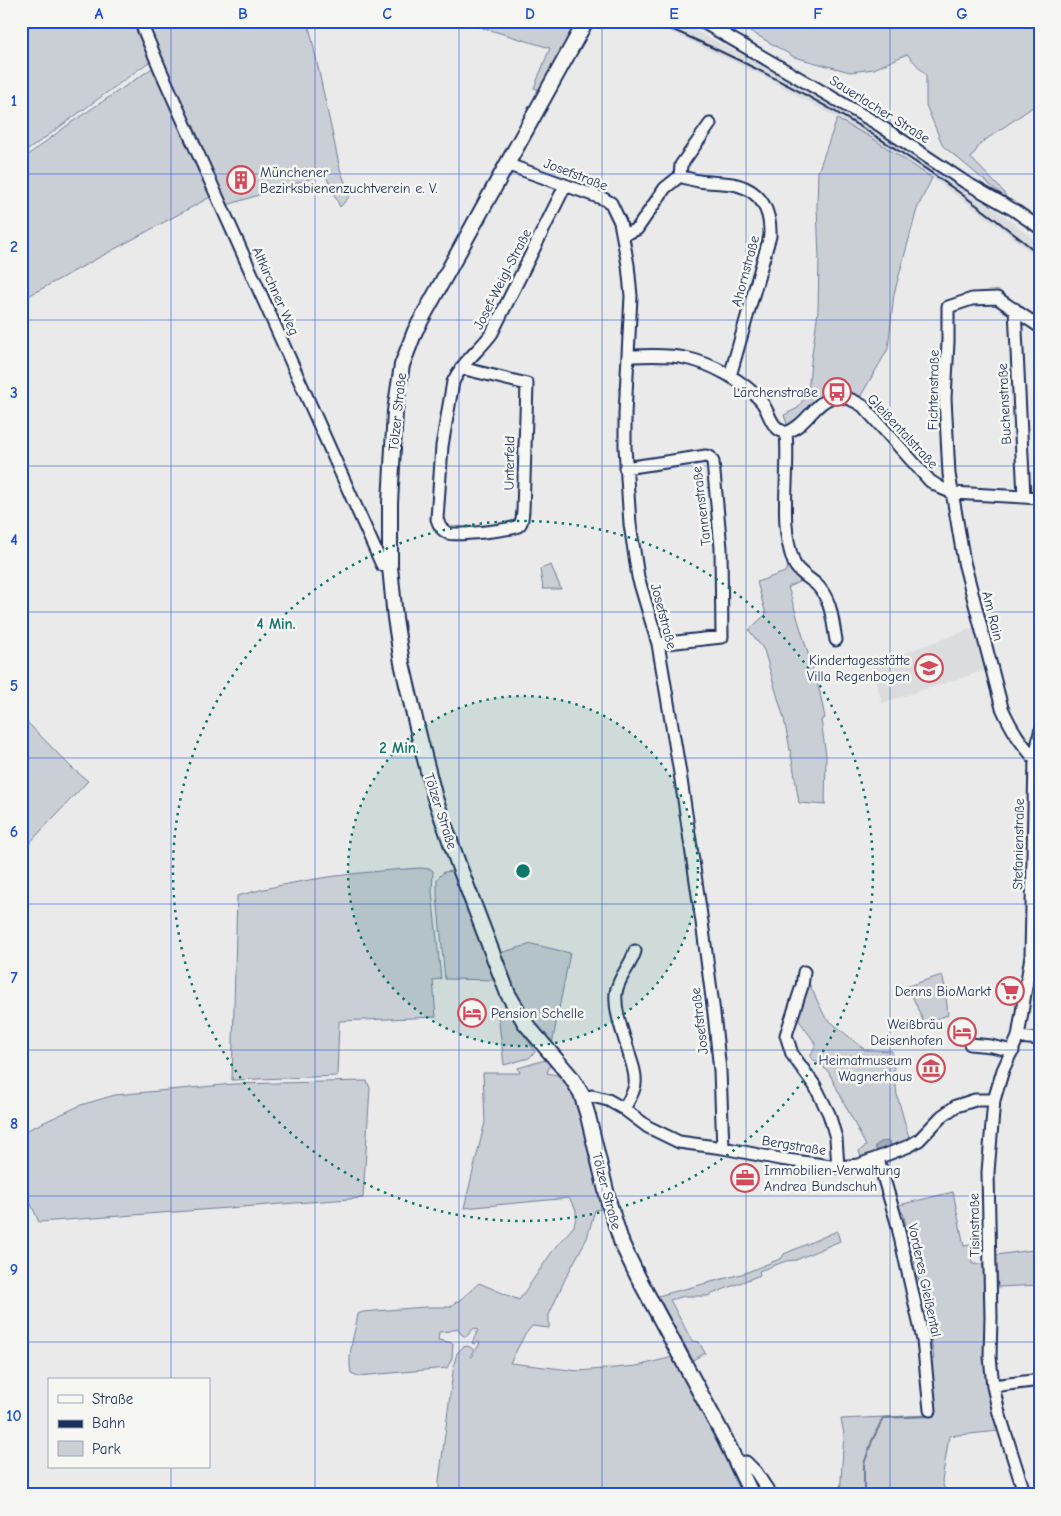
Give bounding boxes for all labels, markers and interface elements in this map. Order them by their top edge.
text: A [95,5,104,23]
text: B [238,5,248,23]
text: C [382,5,392,23]
text: D [525,5,535,23]
text: E [669,5,679,23]
text: F [813,5,823,23]
text: G [956,5,968,23]
street label: Sauerlacher Straße [826,72,933,147]
text: 1 [11,92,17,110]
street label: Josefstraße [541,155,610,194]
place label: Münchener Bezirksbienenzuchtverein e. V. [260,164,437,197]
building icon: Münchener Bezirksbienenzuchtverein e. V. [226,165,256,195]
street label: Josef-Weigl-Straße [470,226,535,332]
street label: Ahornstraße [728,234,763,309]
text: 2 [10,238,18,256]
street label: Altkirchner Weg [248,244,303,338]
street label: Fichtenstraße [924,350,943,430]
street label: Buchenstraße [994,363,1015,445]
street label: Tölzer Straße [385,372,410,452]
bus stop icon: Lärchenstraße [822,377,852,407]
text: 3 [10,384,18,402]
place label: Lärchenstraße [733,384,818,401]
street label: Gleißentalstraße [864,390,942,472]
street label: Unterfeld [501,435,518,491]
street label: Tannenstraße [688,465,715,547]
text: 4 [10,531,18,549]
street label: Josefstraße [647,582,680,651]
street label: Am Rain [978,589,1007,643]
text: 4 Min. [257,615,296,633]
place label: Kindertagesstätte Villa Regenbogen [807,652,910,685]
school or university icon: Kindertagesstätte Villa Regenbogen [914,653,944,683]
text: 5 [10,677,18,695]
text: 2 Min. [379,739,419,757]
street label: Tölzer Straße [420,771,461,851]
street label: Stefanienstraße [1009,798,1028,890]
text: 6 [10,823,18,841]
centre of rings [514,862,532,880]
text: 7 [10,969,18,987]
supermarket icon: Denns BioMarkt [995,976,1025,1006]
place label: Denns BioMarkt [895,983,992,1000]
street label: Josefstraße [687,987,712,1055]
hotel icon: Pension Schelle [457,998,487,1028]
place label: Pension Schelle [491,1005,584,1022]
place label: Weißbräu Deisenhofen [870,1016,943,1049]
hotel icon: Weißbräu Deisenhofen [947,1017,977,1047]
place label: Heimatmuseum Wagnerhaus [819,1052,912,1085]
museum icon: Heimatmuseum Wagnerhaus [916,1053,946,1083]
text: 8 [10,1115,18,1133]
street label: Bergstraße [760,1132,827,1159]
street label: Tölzer Straße [588,1151,625,1232]
place label: Immobilien-Verwaltung Andrea Bundschuh [764,1162,901,1195]
office icon: Immobilien-Verwaltung Andrea Bundschuh [730,1163,760,1193]
street label: Tisinstraße [965,1193,984,1257]
street label: Vorderes Gleißental [904,1222,945,1338]
text: 9 [10,1261,18,1279]
legend [48,1378,210,1468]
text: Straße [92,1390,134,1408]
text: 10 [6,1407,22,1425]
text: Bahn [92,1414,125,1432]
text: Park [92,1440,121,1458]

